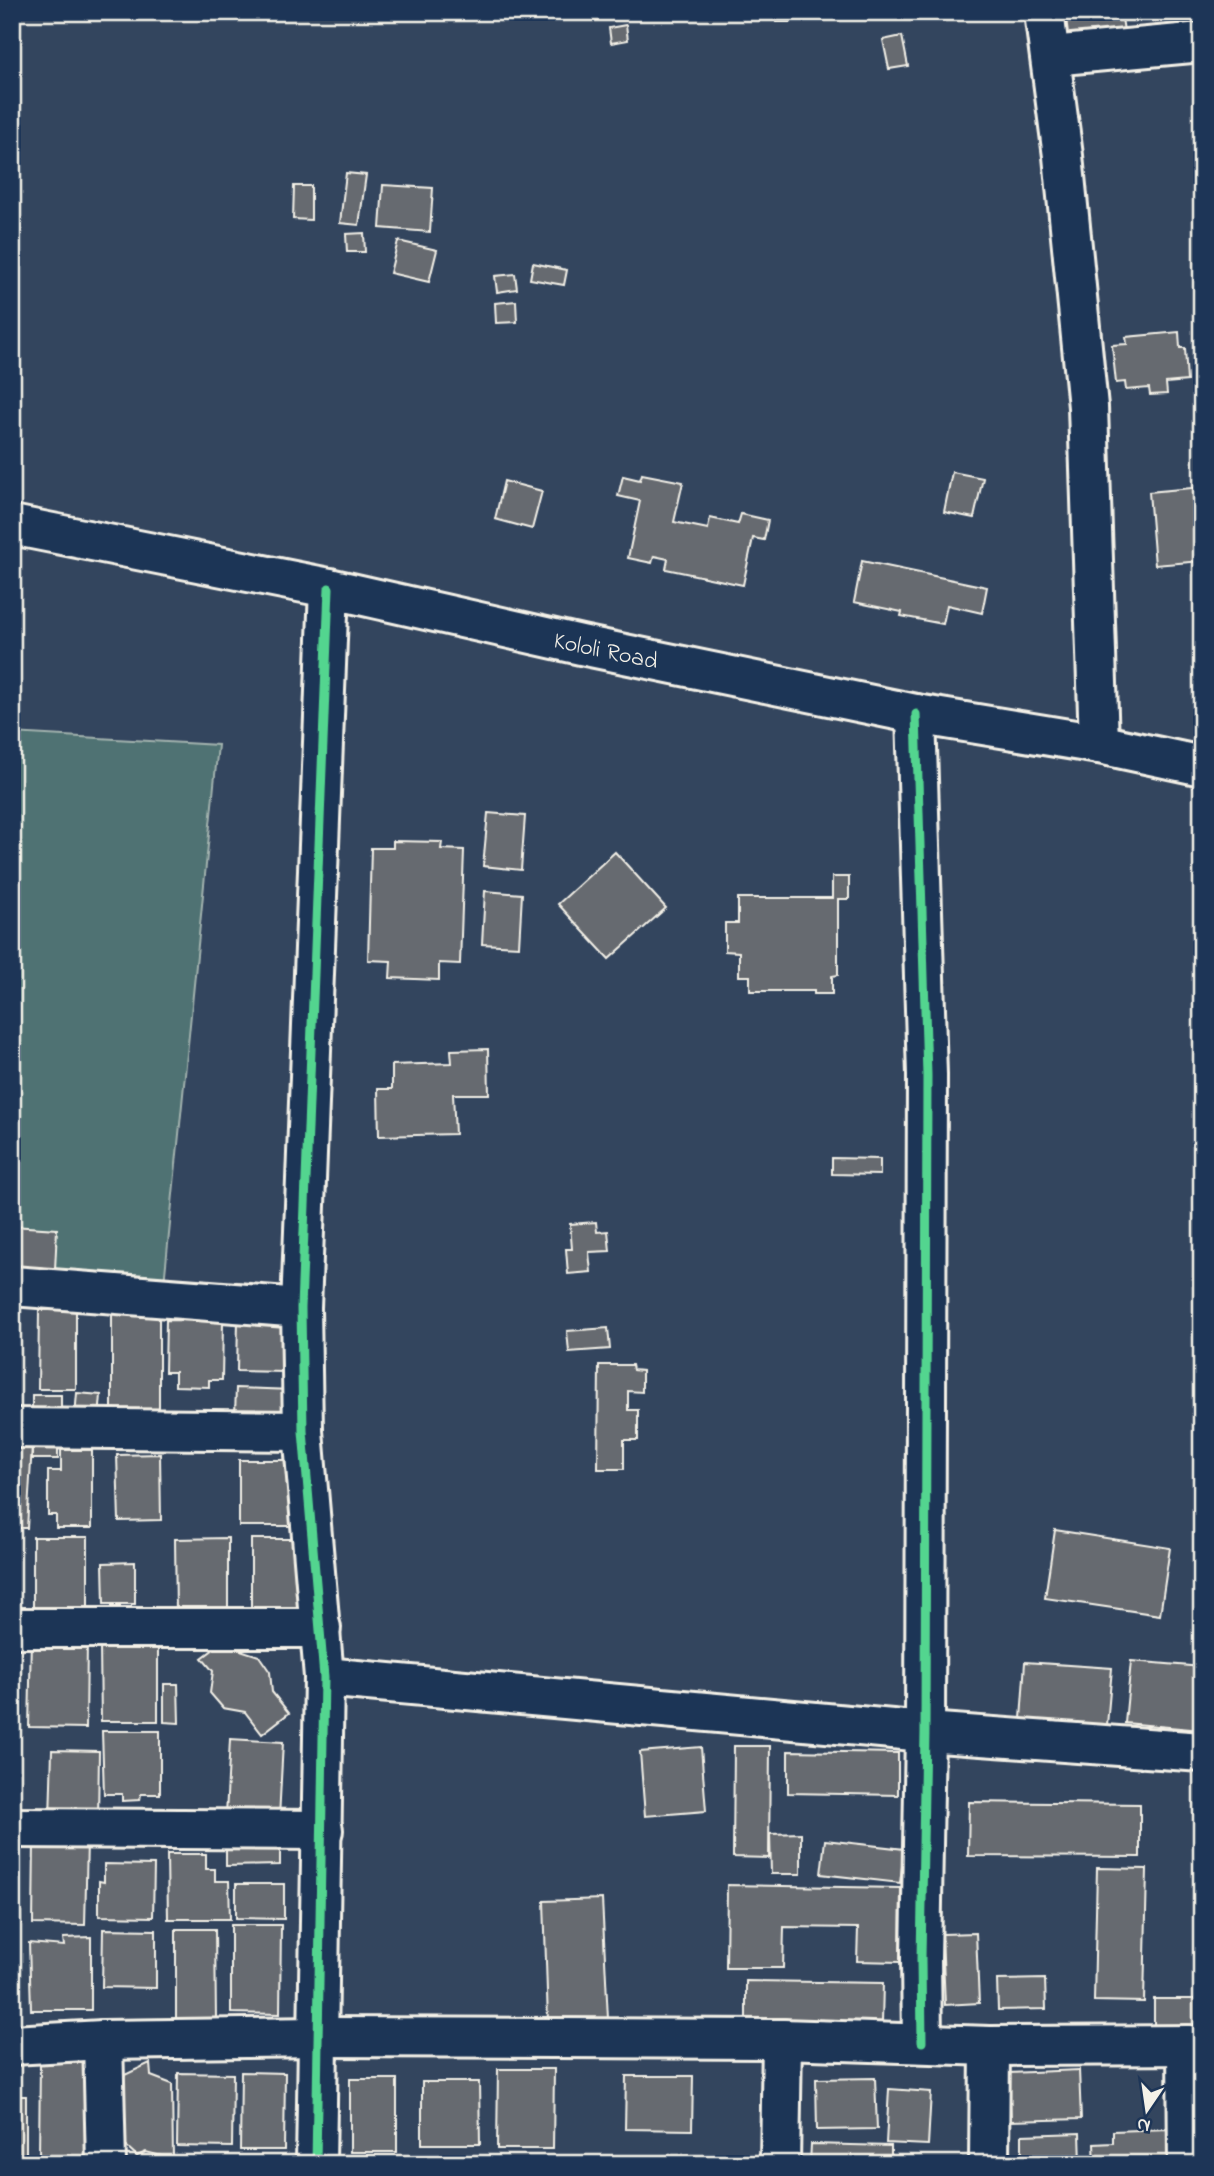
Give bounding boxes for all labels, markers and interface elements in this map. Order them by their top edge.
street label: Kololi Road [550,624,661,680]
north arrow [1112,2074,1182,2144]
text: N [1134,2109,1153,2139]

